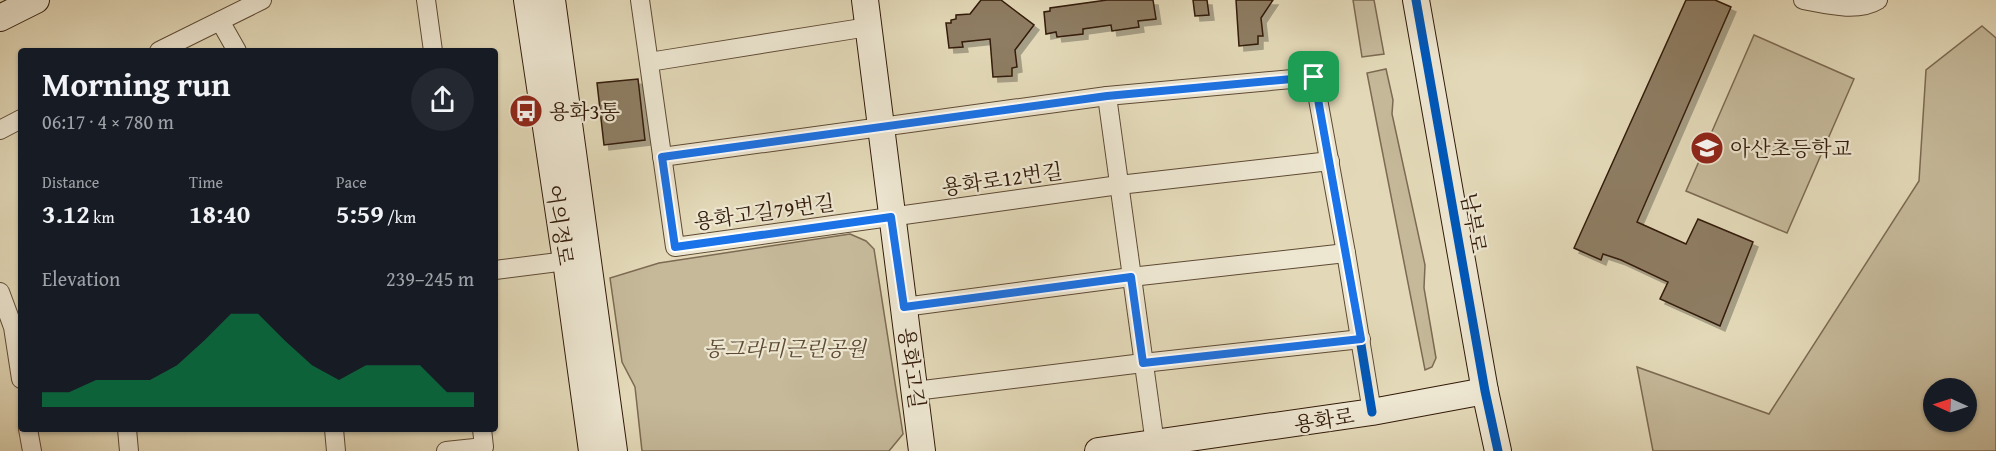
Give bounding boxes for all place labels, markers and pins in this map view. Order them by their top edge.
pin [1288,51,1339,102]
bus stop icon: 용화3통 [508,93,544,129]
place label: 용화3통 [549,96,620,127]
school or university icon: 아산초등학교 [1689,130,1725,166]
place label: 아산초등학교 [1730,133,1852,164]

